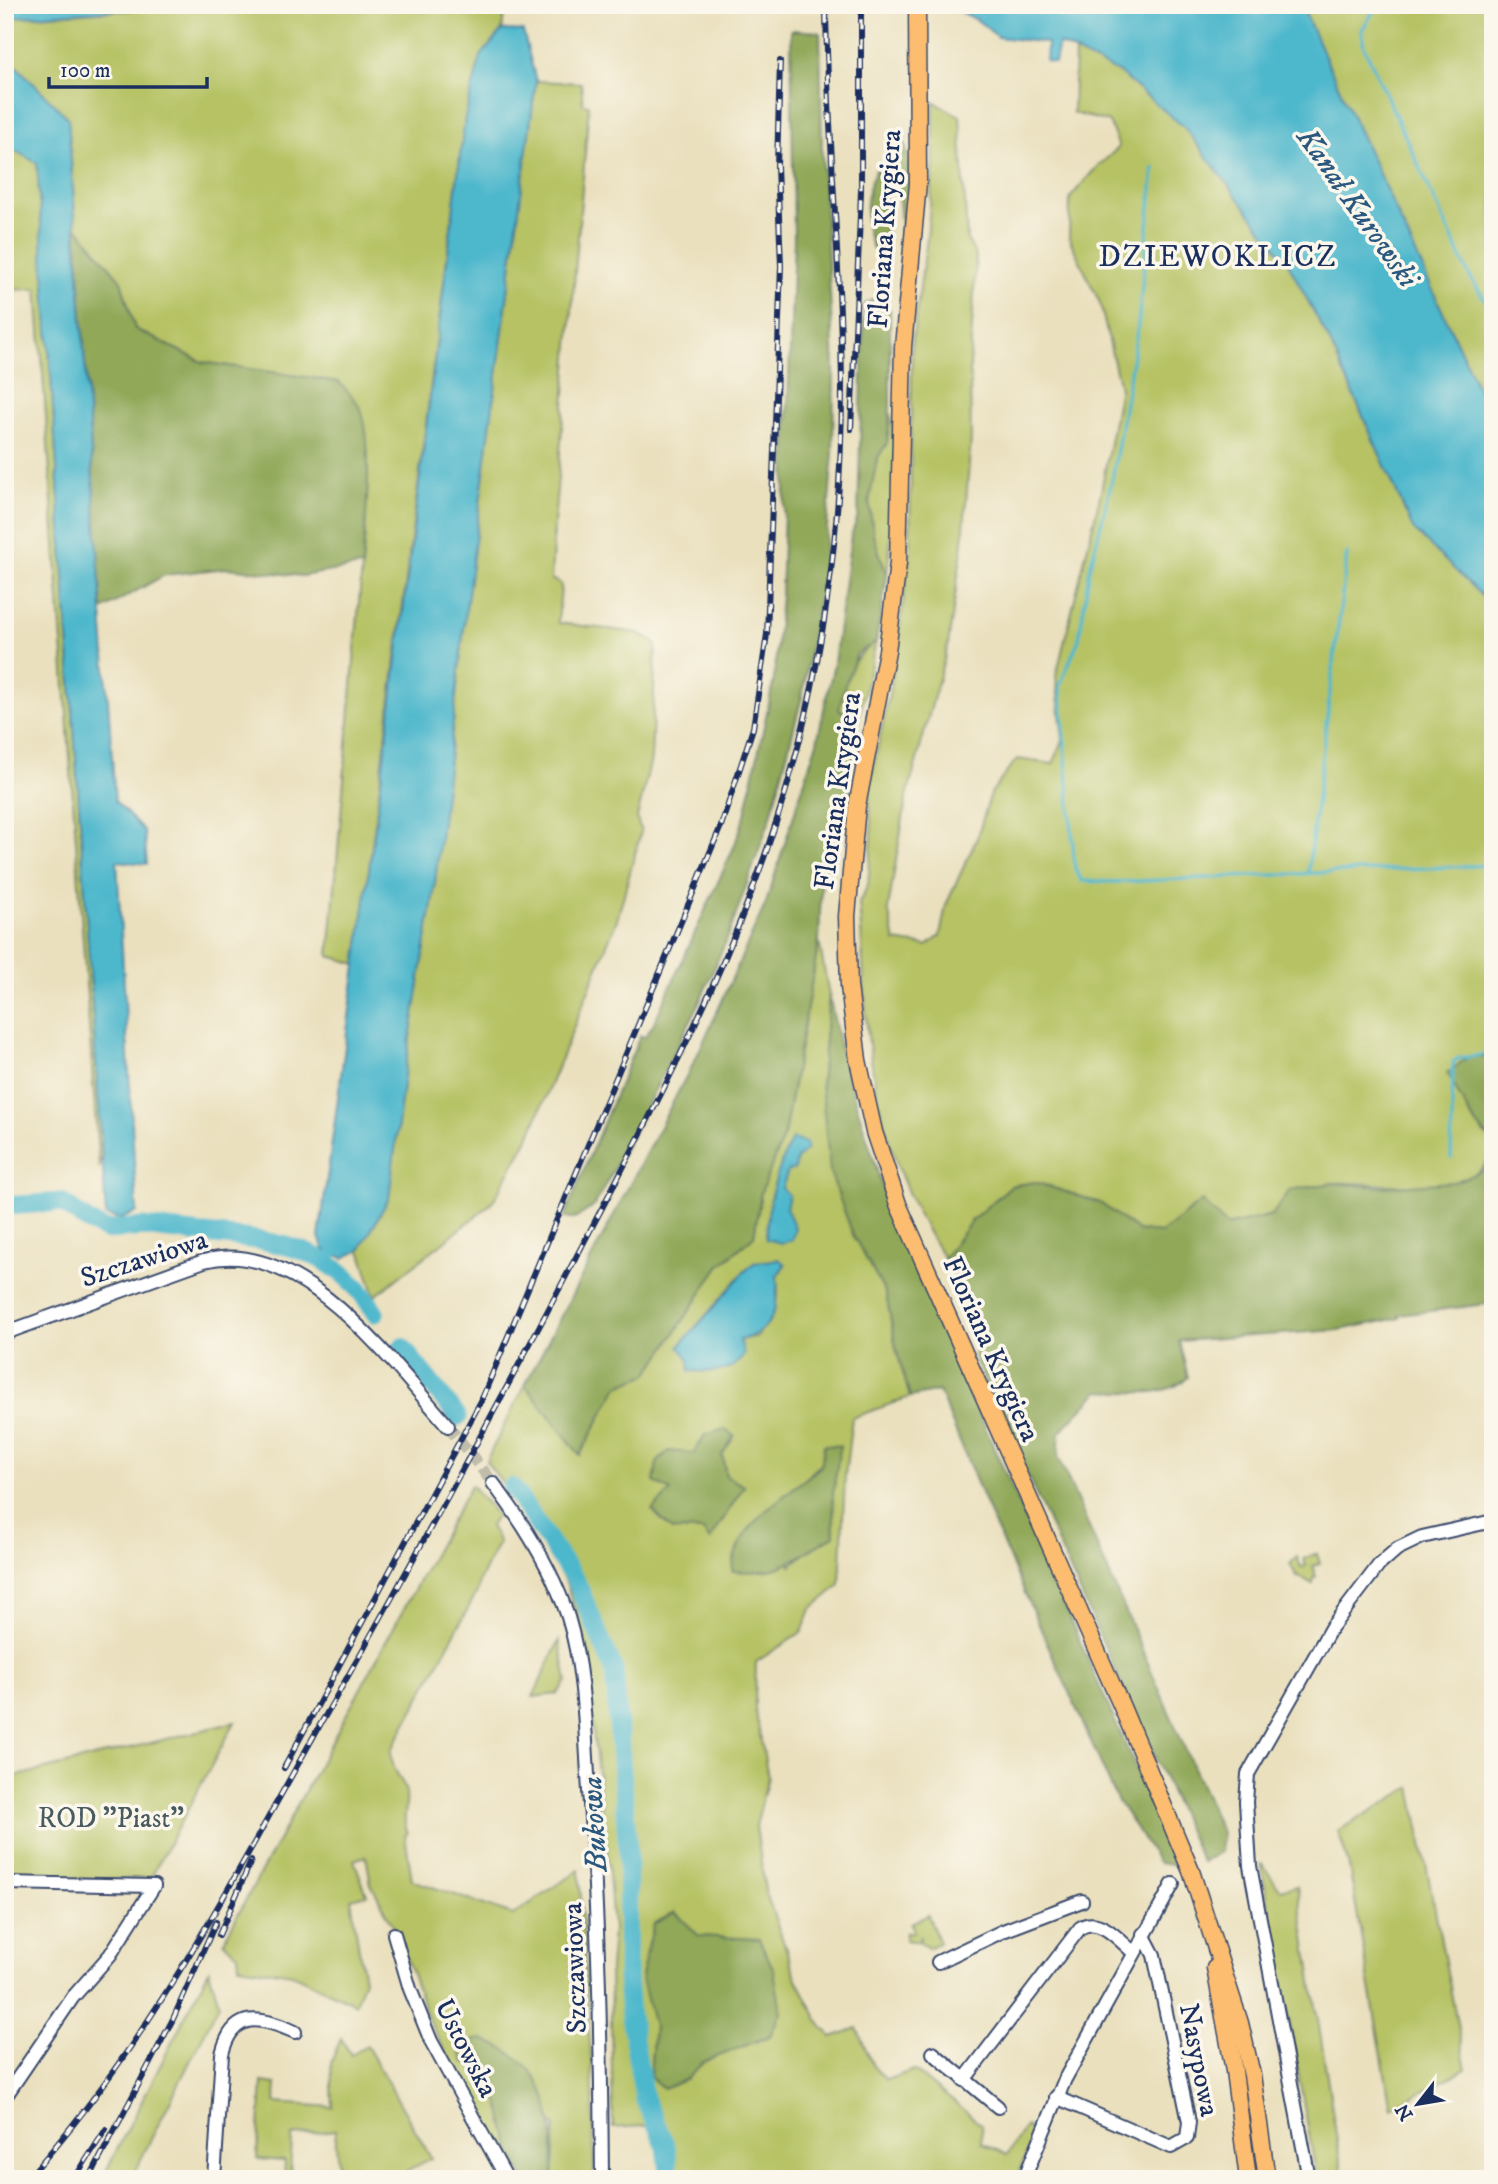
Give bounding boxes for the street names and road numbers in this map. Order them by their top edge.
street label: Floriana Krygiera [861,128,909,330]
street label: Floriana Krygiera [807,690,869,892]
street label: Szczawiowa [76,1222,212,1296]
street label: Floriana Krygiera [935,1251,1048,1447]
street label: Szczawiowa [555,1902,595,2034]
street label: Ustowska [426,1993,506,2103]
street label: Nasypowa [1171,2001,1227,2120]

